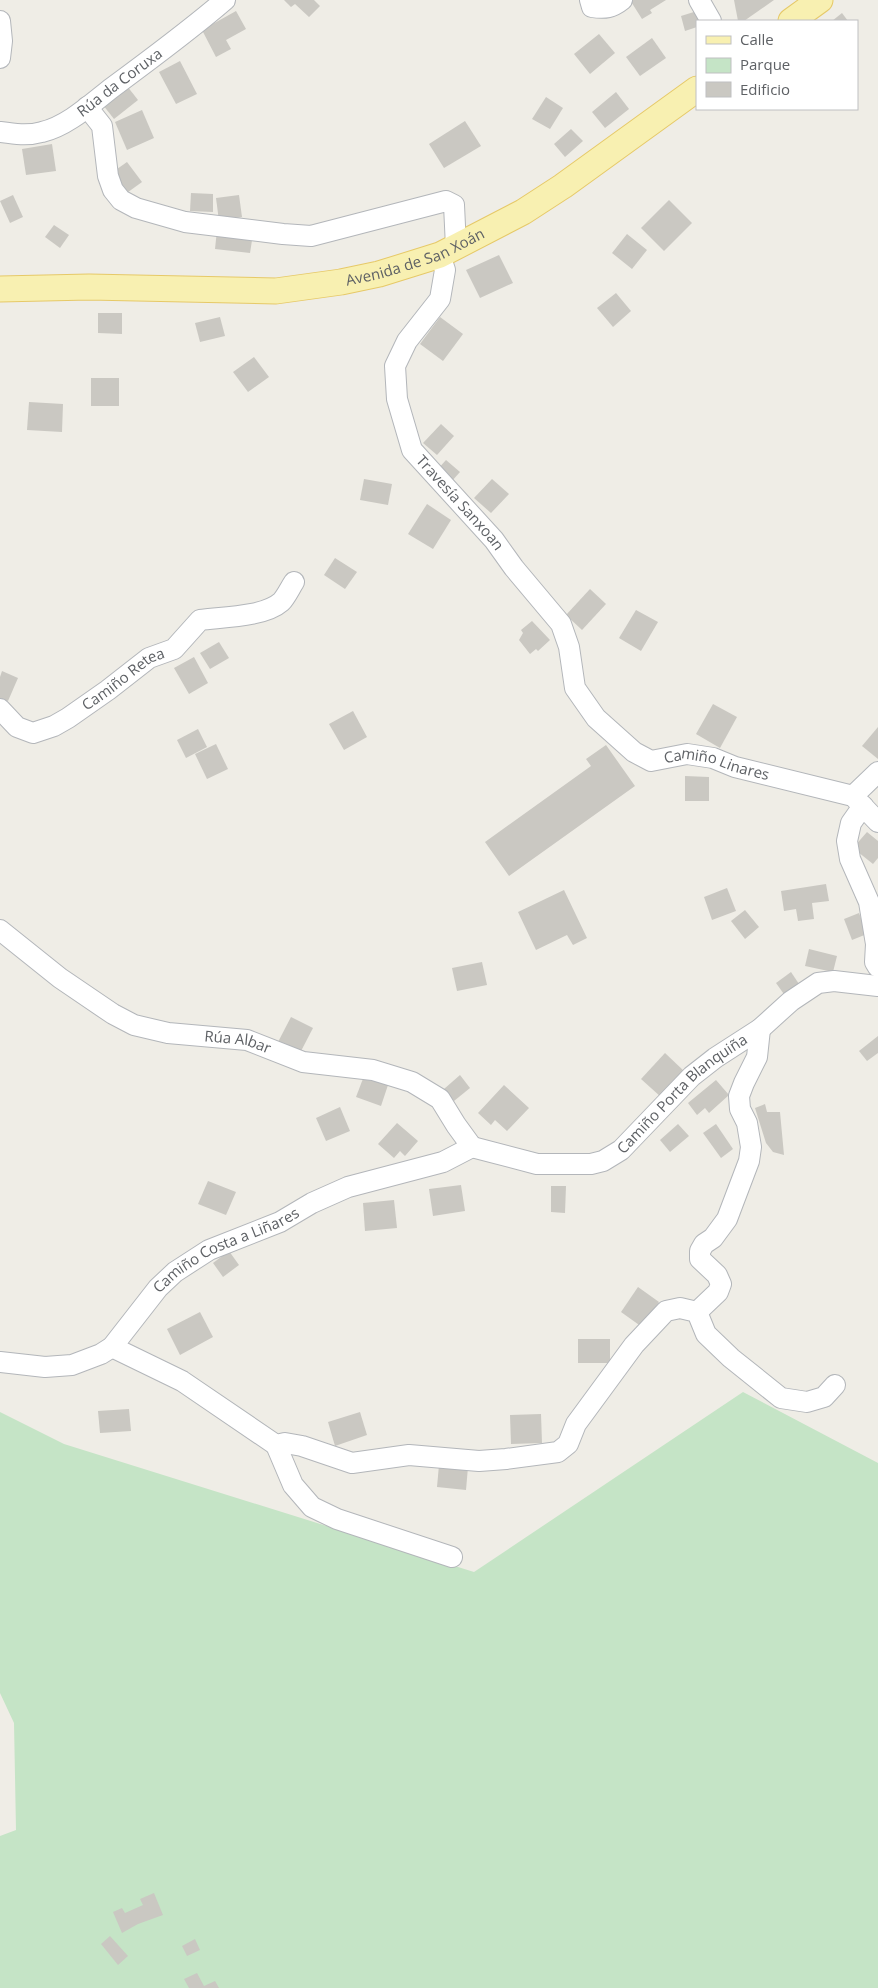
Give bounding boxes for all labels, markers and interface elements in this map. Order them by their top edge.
legend [696,20,858,110]
text: Calle [740,29,774,49]
street label: Rúa da Coruxa [72,43,166,121]
text: Parque [740,54,790,74]
text: Edificio [740,79,790,99]
street label: Avenida de San Xoán [344,223,487,290]
street label: Travesía Sanxoan [412,450,509,554]
street label: Camiño Retea [77,642,167,714]
street label: Camiño Linares [662,742,772,784]
street label: Rúa Albar [204,1025,274,1058]
street label: Camiño Porta Blanquiña [612,1029,751,1158]
street label: Camiño Costa a Liñares [148,1202,302,1297]

